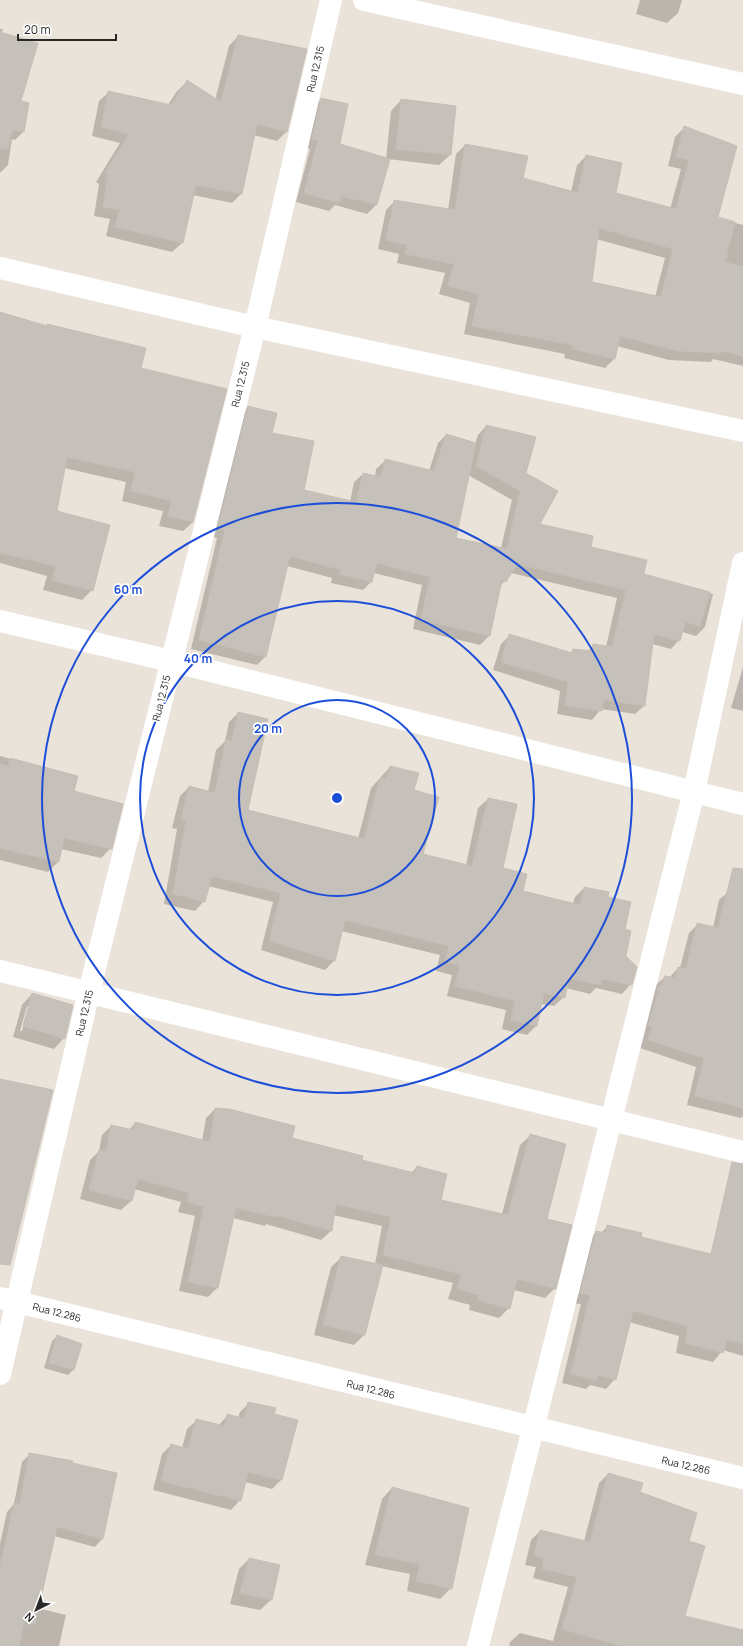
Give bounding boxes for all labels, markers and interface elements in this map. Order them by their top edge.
scale bar [18,16,116,42]
text: 20 m [24,21,51,38]
street label: Rua 12.315 [303,44,327,94]
street label: Rua 12.315 [228,359,253,409]
text: 60 m [114,581,142,598]
text: 40 m [184,650,212,667]
street label: Rua 12.315 [149,673,174,723]
text: 20 m [254,720,282,737]
centre of rings [330,791,344,805]
street label: Rua 12.315 [72,988,96,1038]
street label: Rua 12.286 [31,1299,83,1325]
street label: Rua 12.286 [345,1376,397,1402]
street label: Rua 12.286 [660,1453,712,1477]
north arrow [16,1590,56,1630]
text: N [21,1610,37,1626]

